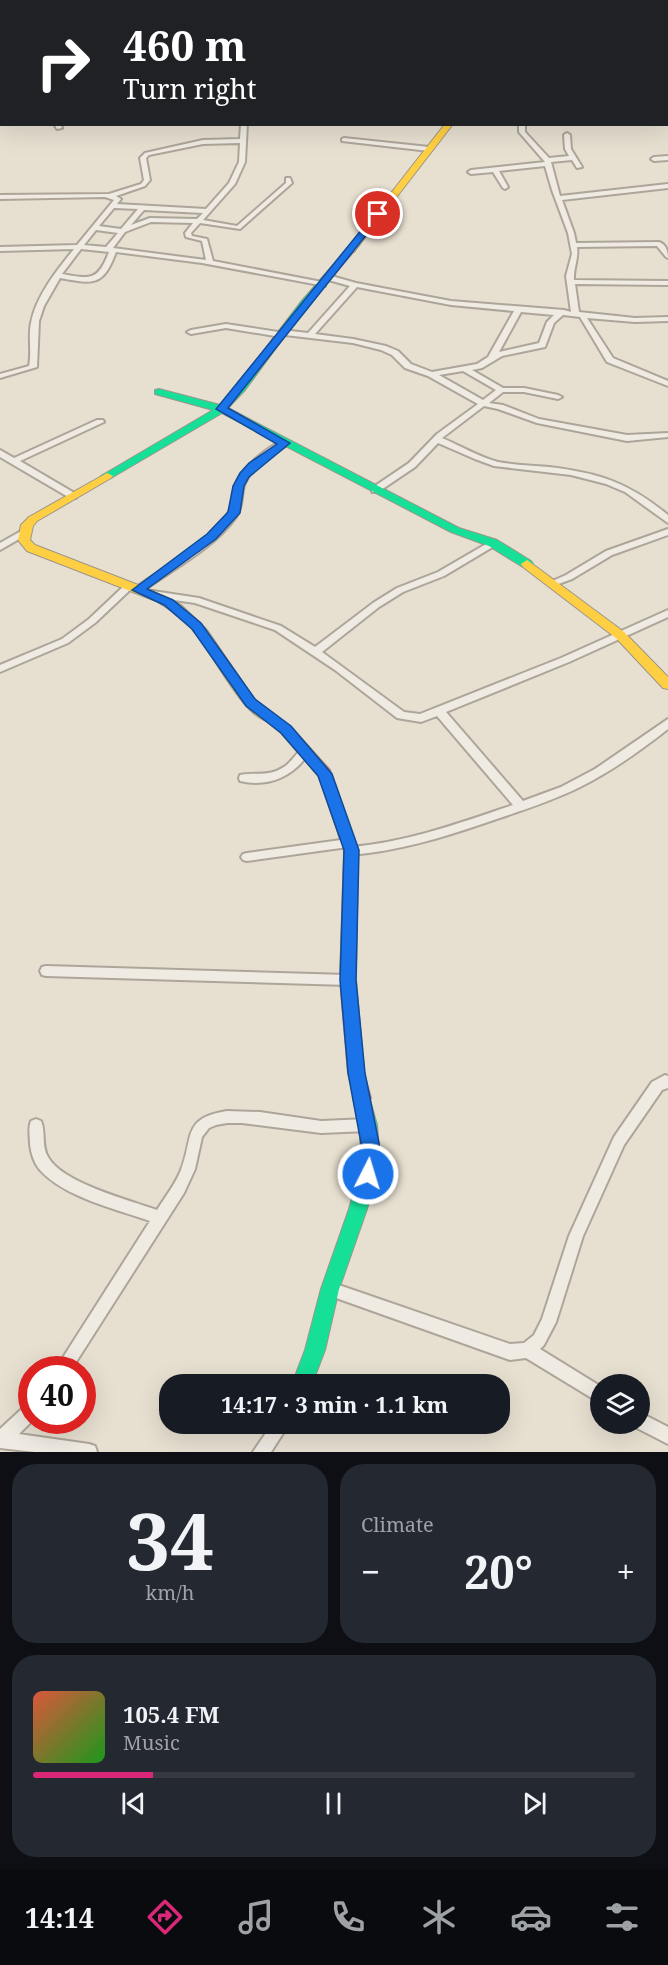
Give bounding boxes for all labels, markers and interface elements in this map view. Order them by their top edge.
text: 460 m [123,16,247,73]
icon: right [24,24,102,102]
text: Turn right [123,70,256,107]
pin [352,188,403,239]
icon: arrive [361,197,394,230]
position arrow [336,1142,400,1206]
speed limit sign: 40 [18,1356,96,1434]
map controls [590,1374,650,1434]
button: layers [590,1374,650,1434]
text: 14:17 · 3 min · 1.1 km [221,1389,448,1419]
text: 34 [126,1487,214,1593]
text: Climate [361,1511,434,1538]
text: 20° [464,1541,533,1602]
text: − [361,1549,380,1594]
text: + [617,1549,635,1594]
text: km/h [145,1579,195,1606]
text: 105.4 FM [123,1699,220,1729]
text: Music [123,1729,180,1756]
icon: previous [117,1787,150,1820]
icon: pause [317,1787,350,1820]
icon: next [518,1787,551,1820]
icon: directions [144,1896,186,1938]
icon: music [235,1896,277,1938]
icon: phone [327,1896,369,1938]
icon: climate [418,1896,460,1938]
icon: car [510,1896,552,1938]
icon: filters [601,1896,643,1938]
text: 14:14 [25,1899,94,1936]

